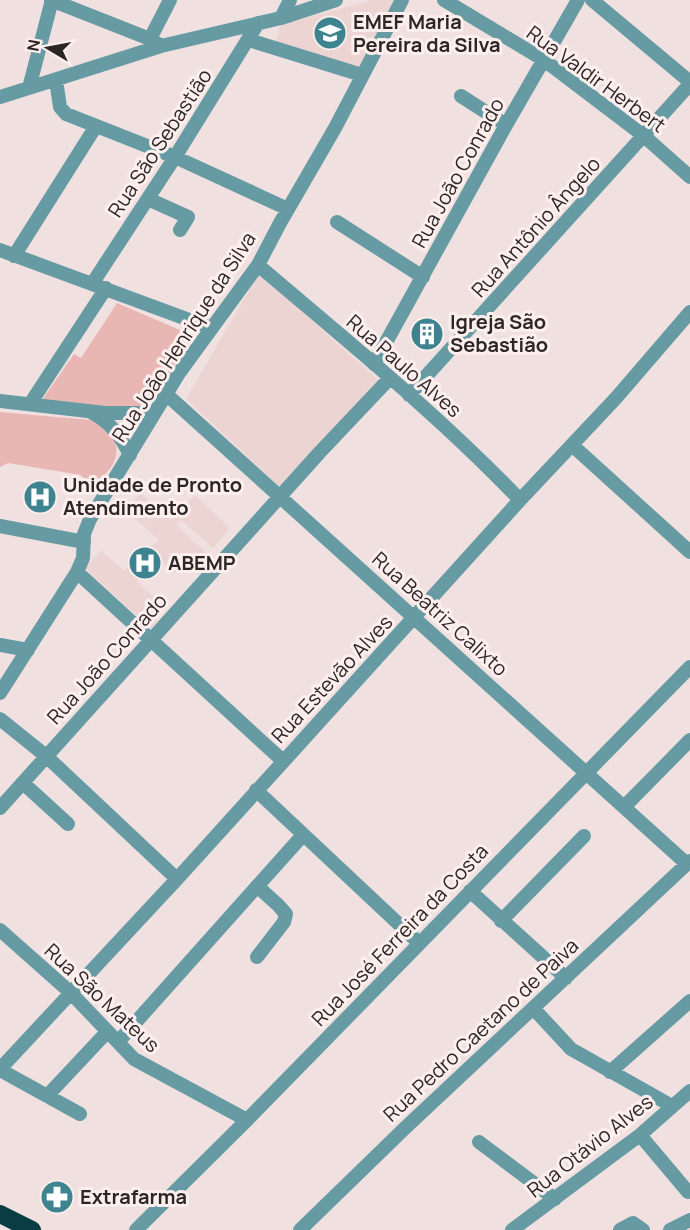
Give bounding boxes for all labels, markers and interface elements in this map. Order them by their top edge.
place label: EMEF Maria Pereira da Silva [353,8,501,58]
school or university icon: EMEF Maria Pereira da Silva [312,15,348,51]
north arrow [18,18,78,78]
street label: Rua Valdir Herbert [521,19,671,138]
text: N [21,38,45,53]
street label: Rua São Sebastião [101,63,218,222]
street label: Rua João Conrado [405,93,510,252]
street label: Rua Antônio Ângelo [465,150,606,303]
street label: Rua João Henrique da Silva [105,227,262,447]
street label: Rua Paulo Alves [341,308,468,423]
place label: Igreja São Sebastião [450,308,548,358]
building icon: Igreja São Sebastião [409,316,445,352]
place label: Unidade de Pronto Atendimento [63,471,242,521]
hospital icon: Unidade de Pronto Atendimento [22,479,58,515]
hospital icon: ABEMP [127,545,163,581]
street label: Rua Beatriz Calixto [367,545,514,682]
place label: ABEMP [168,549,236,576]
street label: Rua João Conrado [41,587,173,730]
street label: Rua Estevão Alves [265,609,398,749]
street label: Rua José Ferreira da Costa [305,838,494,1032]
street label: Rua Pedro Caetano de Paiva [377,932,584,1127]
street label: Rua São Mateus [39,937,166,1058]
street label: Rua Otávio Alves [521,1088,658,1203]
pharmacy icon: Extrafarma [39,1179,75,1215]
place label: Extrafarma [80,1183,187,1210]

